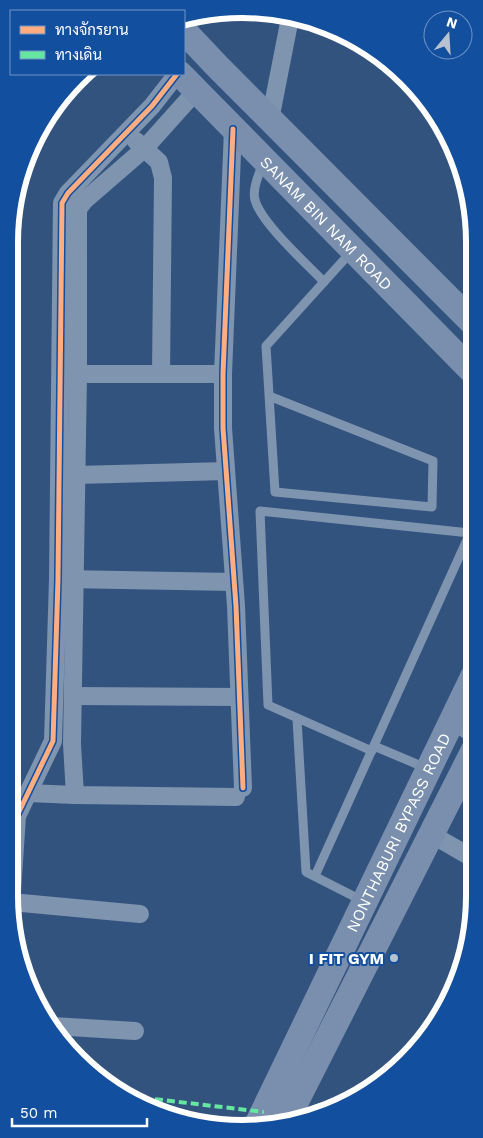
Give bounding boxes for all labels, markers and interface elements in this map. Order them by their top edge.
legend [10,10,185,75]
north arrow [423,10,473,60]
text: N [445,13,459,32]
text: ทางจักรยาน [55,21,129,39]
text: ทางเดิน [55,46,102,64]
street label: SANAM BIN NAM ROAD [256,152,396,294]
street label: NONTHABURI BYPASS ROAD [343,730,455,935]
place label: I FIT GYM [309,949,384,968]
marker: I FIT GYM [388,952,400,964]
scale bar [12,1096,148,1128]
text: 50 m [20,1104,57,1122]

